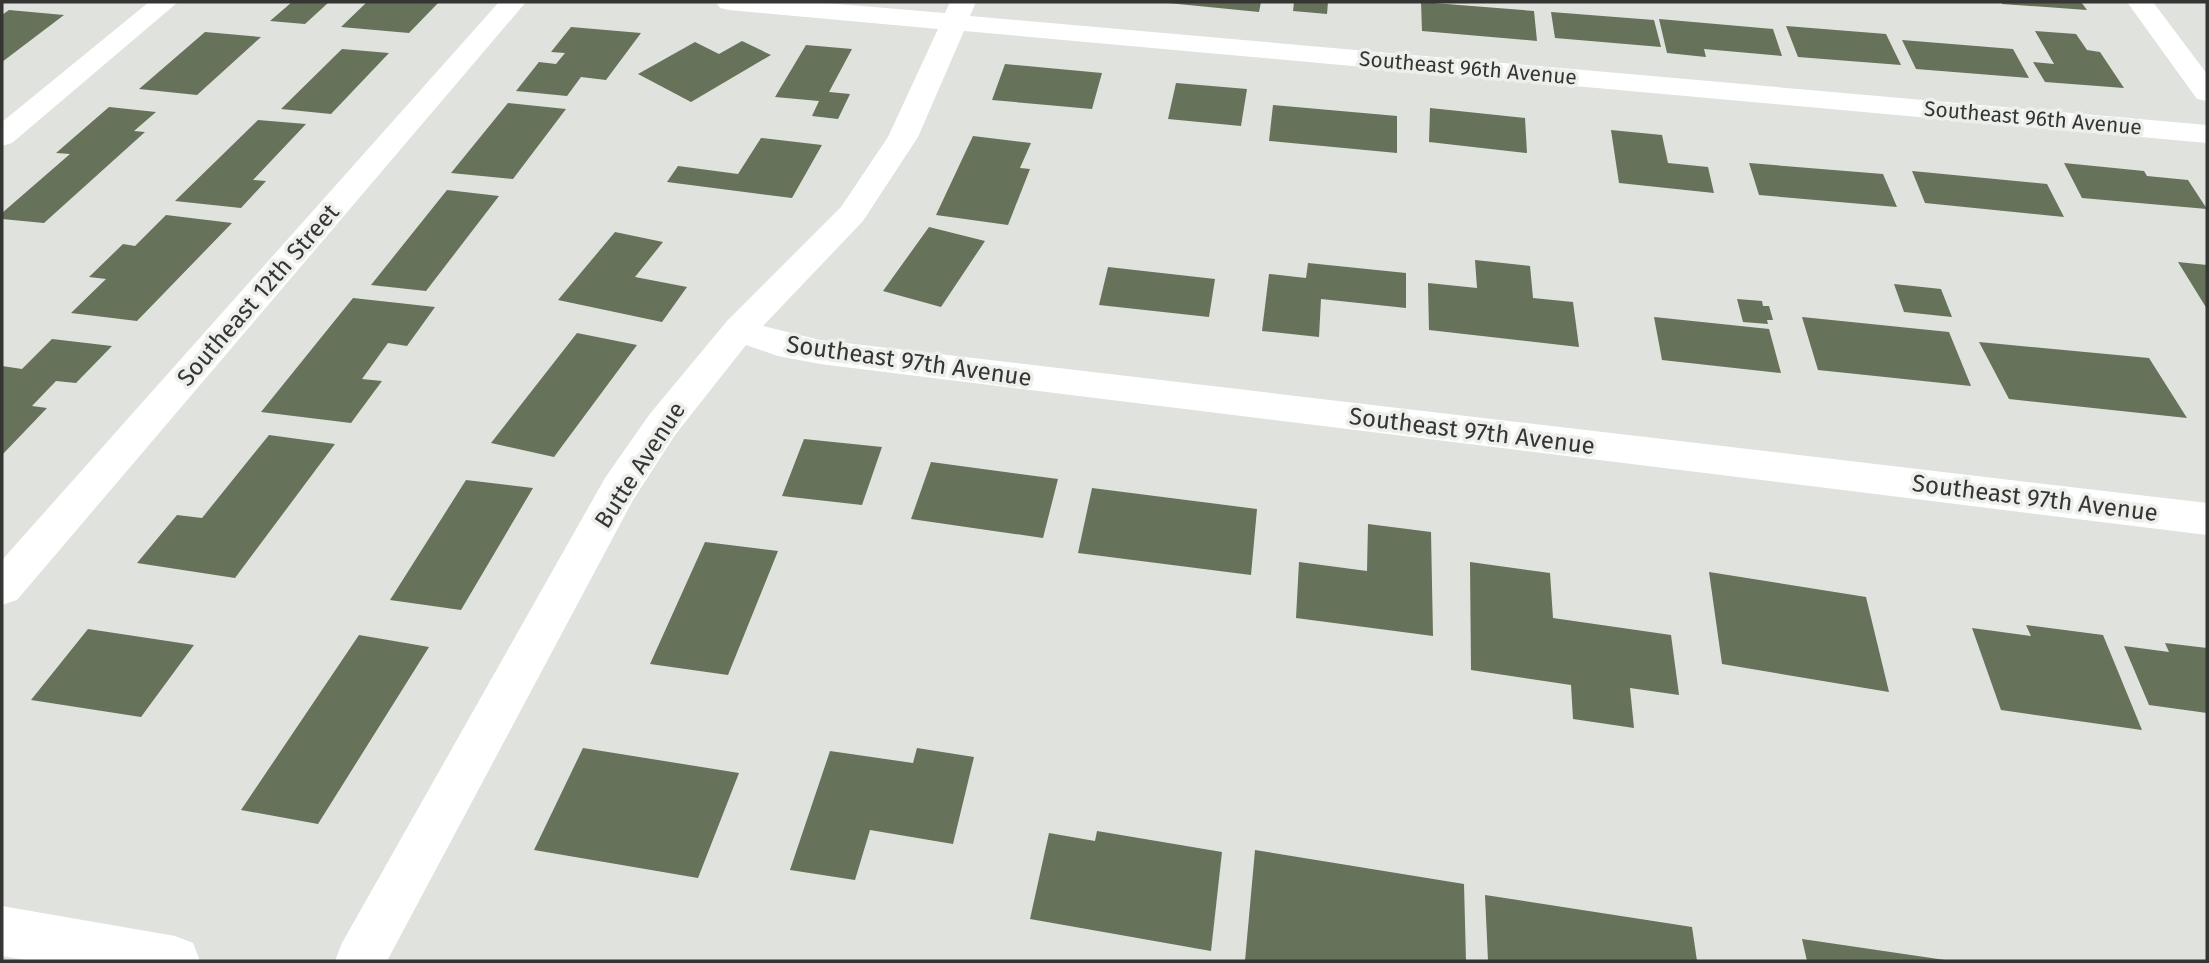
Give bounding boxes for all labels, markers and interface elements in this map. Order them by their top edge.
street label: Southeast 96th Avenue [1358,46,1578,90]
street label: Southeast 96th Avenue [1923,96,2143,140]
street label: Southeast 12th Street [171,198,345,392]
street label: Southeast 97th Avenue [785,330,1033,392]
street label: Butte Avenue [589,397,691,533]
street label: Southeast 97th Avenue [1348,402,1596,460]
street label: Southeast 97th Avenue [1911,469,2159,527]

